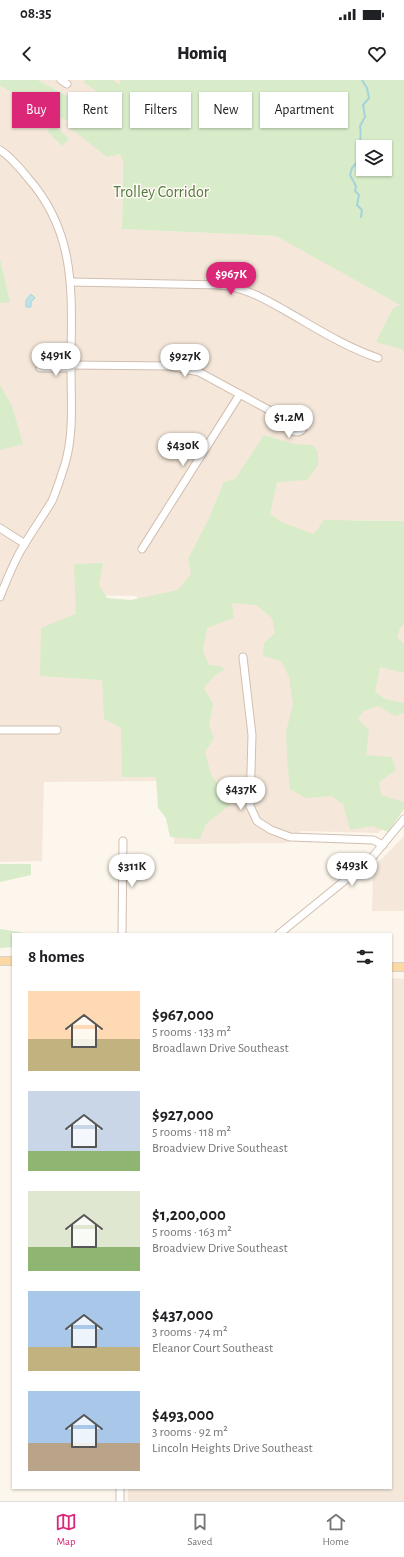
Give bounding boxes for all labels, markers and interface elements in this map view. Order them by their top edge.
text: 08:35 [20,6,52,21]
icon: back [16,43,38,65]
icon: heart [366,43,388,65]
text: Homiq [177,45,227,63]
chip: Buy [12,92,60,128]
chip: Rent [68,92,122,128]
chip: Filters [130,92,191,128]
chip: New [199,92,252,128]
chip: Apartment [260,92,348,128]
map controls [356,140,392,176]
button: layers [356,140,392,176]
park label: Trolley Corridor [113,184,210,201]
pin: $967K [203,262,259,296]
text: $967K [215,268,247,281]
pin: $491K [28,343,84,377]
pin: $927K [157,344,213,378]
text: $491K [41,349,71,362]
text: $927K [169,350,201,363]
pin: $1.2M [261,405,317,439]
text: $1.2M [274,411,304,424]
pin: $430K [155,433,211,467]
text: $430K [167,439,199,452]
pin: $437K [213,777,269,811]
text: $437K [225,783,257,796]
pin: $493K [324,853,380,887]
pin: $311K [104,854,160,888]
text: $493K [336,859,368,872]
text: $311K [118,860,146,873]
icon: filters [354,946,376,968]
text: 8 homes [28,948,85,965]
text: $967,000 [152,1006,214,1023]
icon: home [60,1007,108,1055]
text: 5 rooms · 133 m² [152,1026,231,1039]
text: Broadlawn Drive Southeast [152,1042,289,1055]
text: $927,000 [152,1106,214,1123]
icon: home [60,1107,108,1155]
text: 5 rooms · 118 m² [152,1126,231,1139]
text: Broadview Drive Southeast [152,1142,288,1155]
text: $1,200,000 [152,1206,226,1223]
icon: home [60,1207,108,1255]
text: 5 rooms · 163 m² [152,1226,232,1239]
text: Broadview Drive Southeast [152,1242,288,1255]
text: $437,000 [152,1306,213,1323]
icon: home [60,1307,108,1355]
text: 3 rooms · 74 m² [152,1326,228,1339]
text: Eleanor Court Southeast [152,1342,273,1355]
text: $493,000 [152,1406,214,1423]
icon: home [60,1407,108,1455]
text: 3 rooms · 92 m² [152,1426,228,1439]
text: Lincoln Heights Drive Southeast [152,1442,313,1455]
tab: Map [55,1511,77,1548]
tab: Saved [187,1511,212,1548]
tab: Home [322,1511,349,1548]

